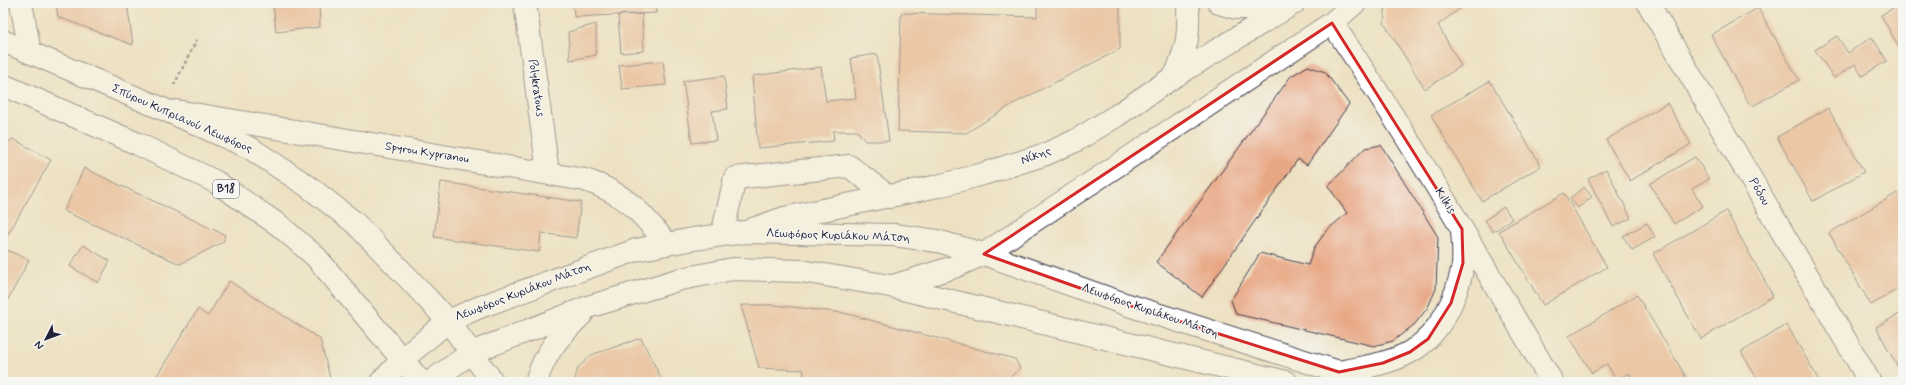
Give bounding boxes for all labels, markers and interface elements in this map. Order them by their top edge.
street label: Polykratous [524,58,548,119]
street label: Σπύρου Κυπριανού Λεωφόρος [109,81,255,157]
street label: Spyrou Kyprianou [384,138,471,168]
street label: Νίκης [1019,143,1053,169]
street label: Ρόδου [1745,175,1774,209]
road number: B18 [213,180,239,198]
street label: Kilkis [1431,185,1460,218]
street label: Λεωφόρος Κυριάκου Μάτση [766,225,910,247]
street label: Λεωφόρος Κυριάκου Μάτση [453,259,593,325]
street label: Λεωφόρος Κυριάκου Μάτση [1079,280,1221,342]
north arrow [26,319,66,359]
text: N [32,338,47,352]

